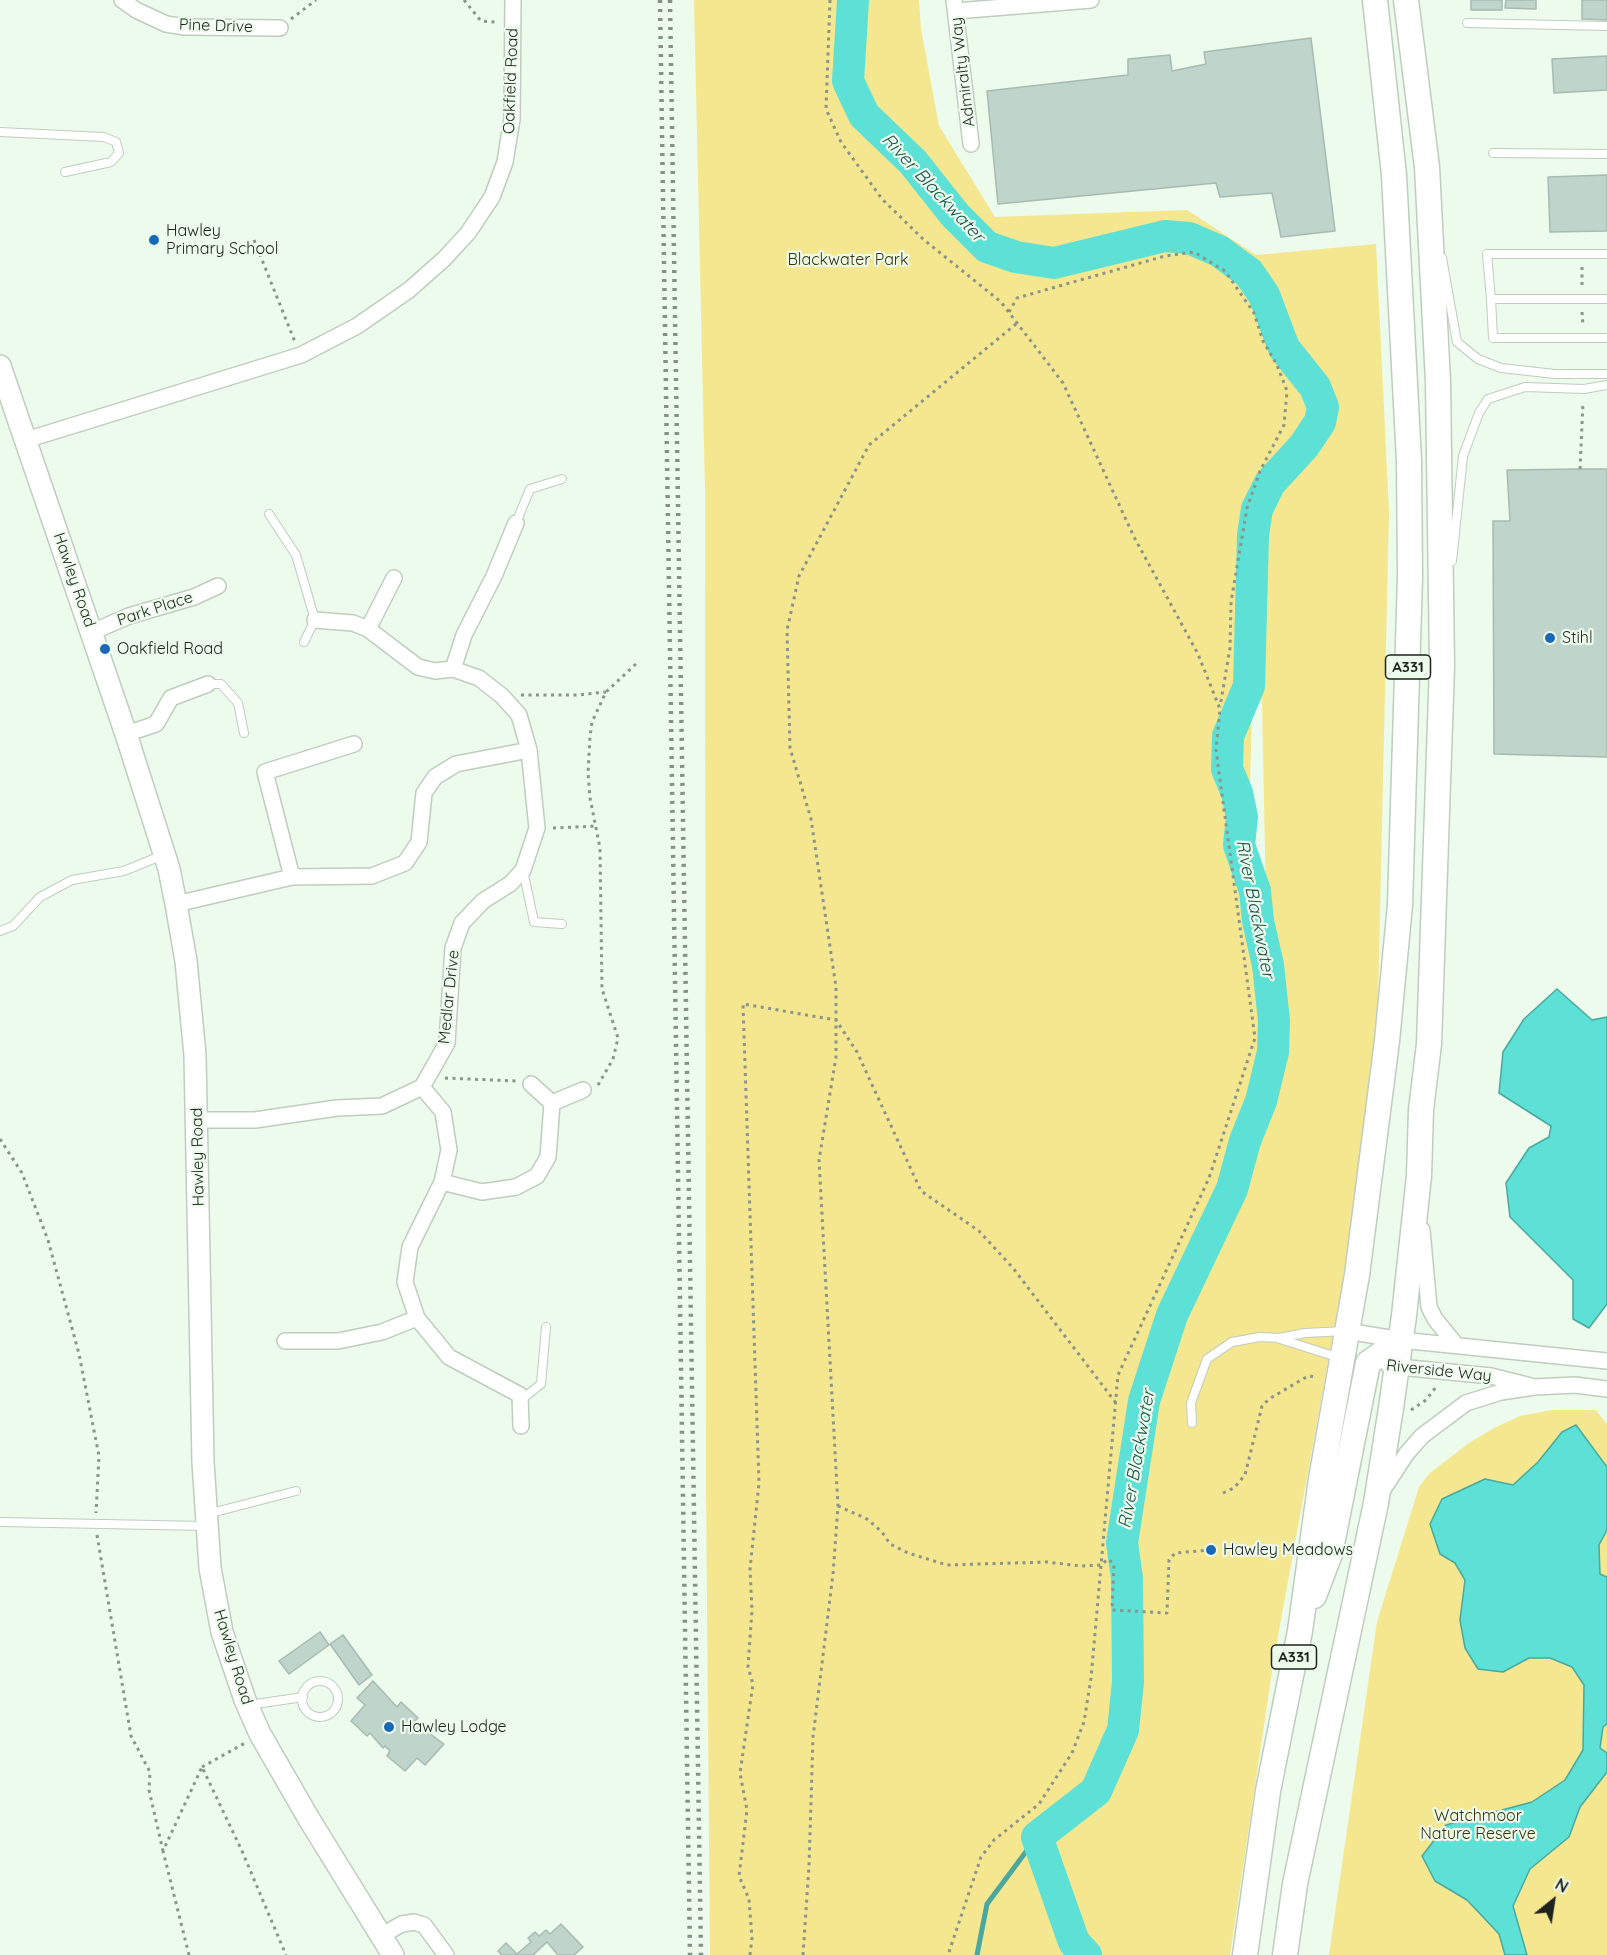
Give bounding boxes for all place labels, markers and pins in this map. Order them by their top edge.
place label: Hawley Primary School [166,221,278,259]
marker: Hawley Primary School [147,233,161,247]
place label: Stihl [1562,628,1593,648]
marker: Stihl [1543,631,1557,645]
place label: Oakfield Road [117,639,223,659]
marker: Oakfield Road [98,642,112,656]
place label: Hawley Meadows [1223,1540,1353,1560]
marker: Hawley Meadows [1204,1543,1218,1557]
place label: Hawley Lodge [401,1717,507,1737]
marker: Hawley Lodge [382,1720,396,1734]

